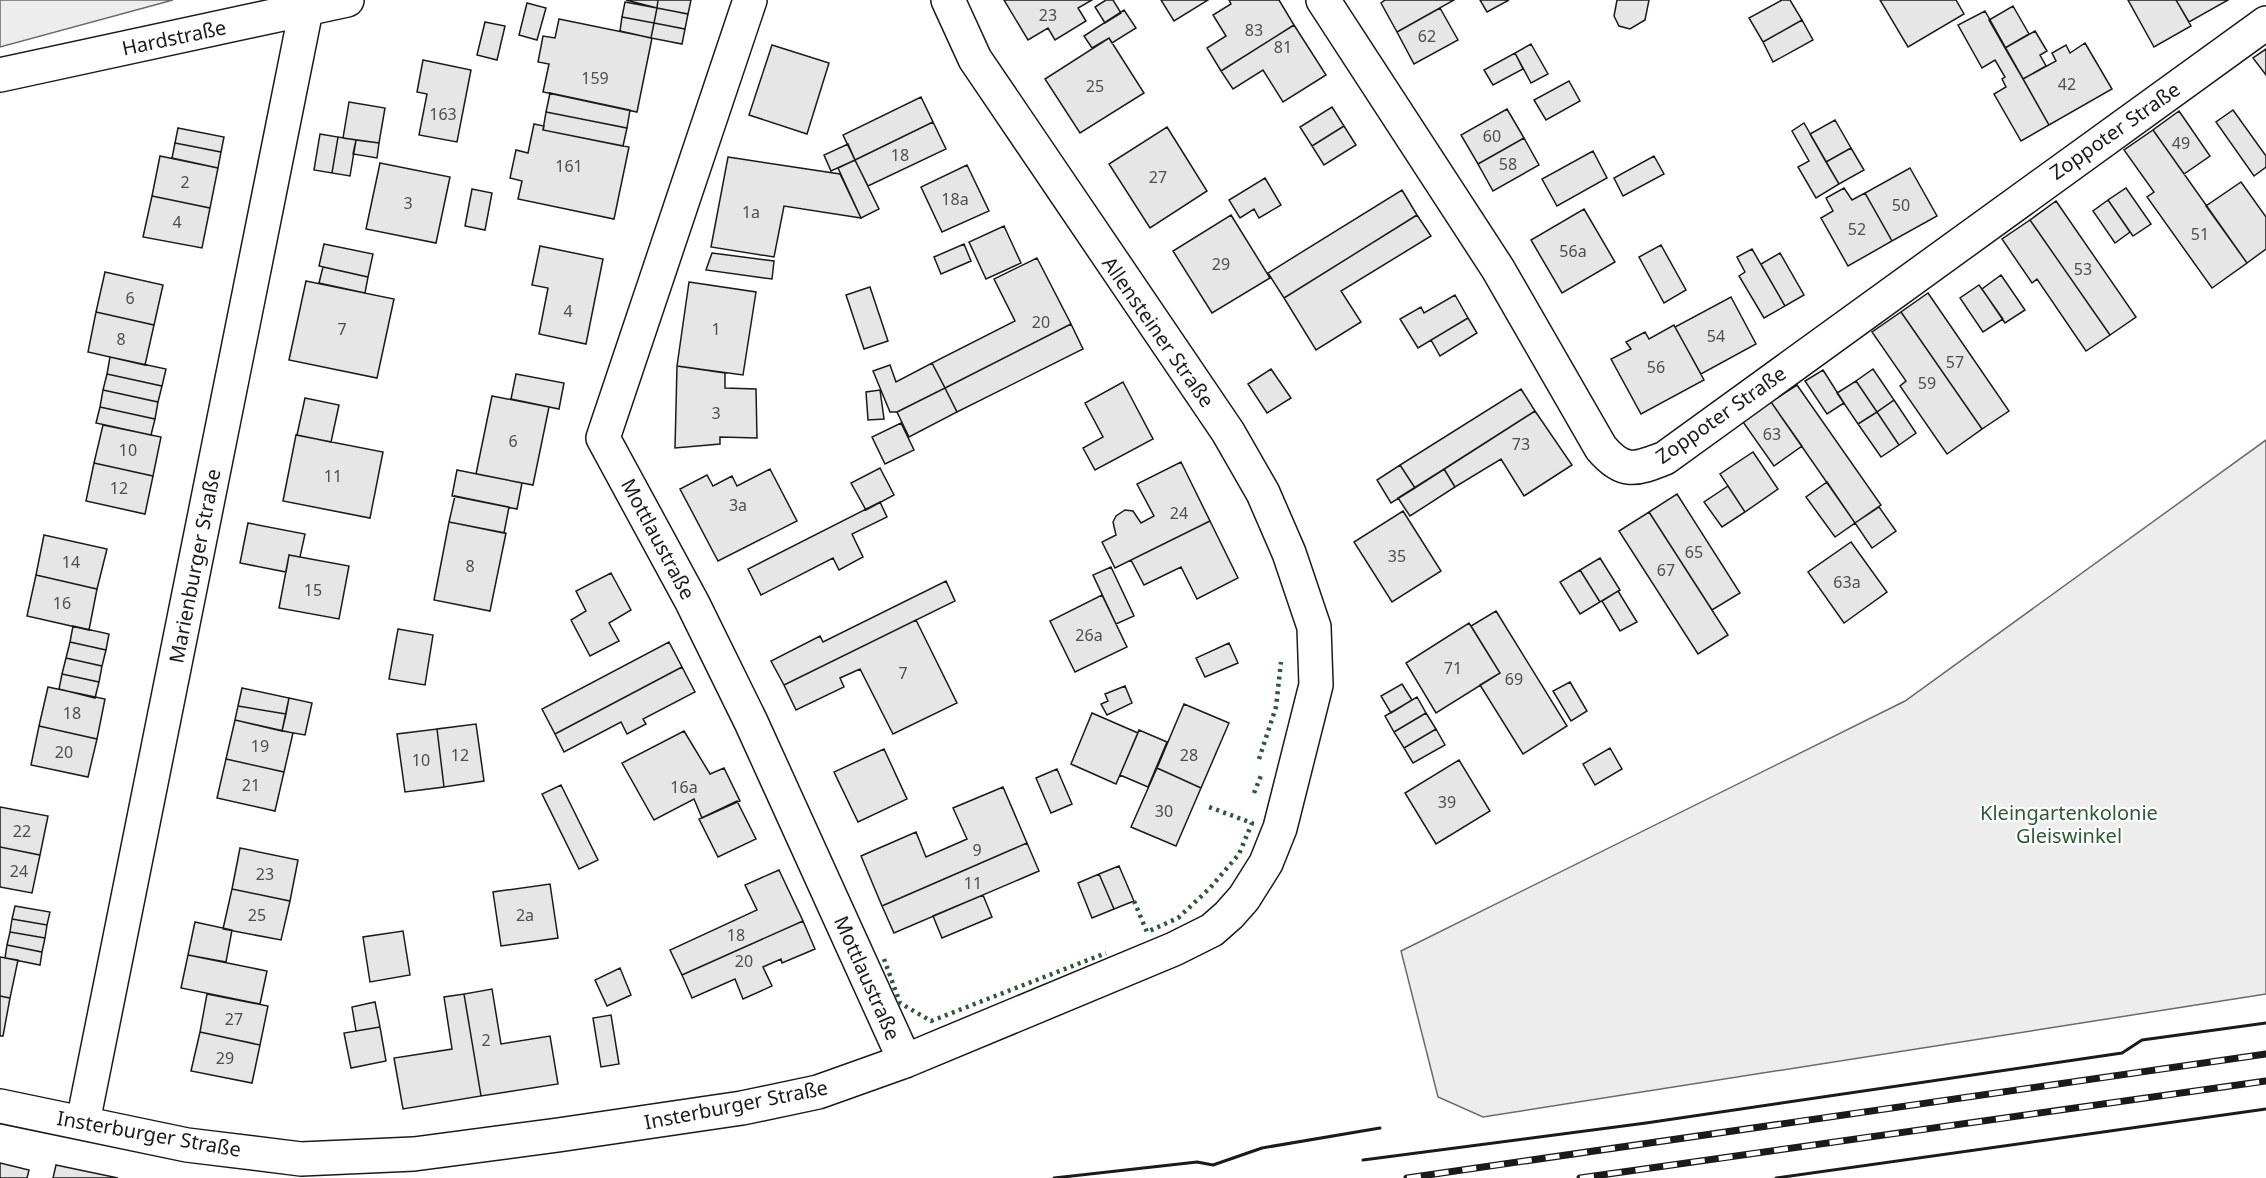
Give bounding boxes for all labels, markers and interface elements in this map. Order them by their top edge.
house number: 23 [1039,4,1057,26]
street label: Hardstraße [119,13,229,62]
house number: 83 [1245,19,1263,41]
house number: 62 [1418,25,1436,47]
house number: 81 [1274,36,1292,58]
house number: 159 [581,67,609,89]
house number: 42 [2058,73,2076,95]
house number: 25 [1086,75,1104,97]
street label: Zoppoter Straße [2044,76,2185,186]
house number: 163 [429,103,457,125]
house number: 60 [1483,125,1501,147]
house number: 49 [2172,132,2190,154]
house number: 18 [891,144,909,166]
house number: 58 [1499,153,1517,175]
house number: 161 [555,155,583,177]
house number: 27 [1149,166,1167,188]
house number: 2 [180,171,190,193]
house number: 18a [941,188,969,210]
house number: 3 [403,192,413,214]
house number: 50 [1892,194,1910,216]
house number: 1a [742,201,760,223]
house number: 4 [172,211,182,233]
house number: 52 [1848,218,1866,240]
house number: 51 [2191,223,2209,245]
house number: 56a [1559,240,1587,262]
street label: Allensteiner Straße [1096,251,1221,412]
house number: 29 [1212,253,1230,275]
house number: 53 [2074,258,2092,280]
house number: 6 [125,287,135,309]
house number: 4 [563,300,573,322]
house number: 20 [1032,311,1050,333]
house number: 7 [337,318,347,340]
house number: 1 [711,318,721,340]
house number: 54 [1707,325,1725,347]
house number: 8 [116,328,126,350]
house number: 57 [1946,351,1964,373]
house number: 56 [1647,356,1665,378]
street label: Zoppoter Straße [1650,360,1791,470]
house number: 59 [1918,372,1936,394]
house number: 3 [711,402,721,424]
house number: 63 [1763,423,1781,445]
house number: 6 [508,430,518,452]
house number: 73 [1512,433,1530,455]
house number: 10 [119,439,137,461]
house number: 11 [324,465,342,487]
street label: Marienburger Straße [162,466,227,665]
street label: Mottlaustraße [615,474,702,604]
house number: 12 [110,477,128,499]
house number: 3a [729,494,747,516]
house number: 24 [1170,502,1188,524]
house number: 65 [1685,541,1703,563]
house number: 35 [1388,545,1406,567]
house number: 14 [62,551,80,573]
house number: 8 [465,555,475,577]
house number: 67 [1657,559,1675,581]
house number: 63a [1833,571,1861,593]
house number: 15 [304,579,322,601]
house number: 16 [53,592,71,614]
house number: 26a [1075,624,1103,646]
house number: 71 [1444,657,1462,679]
house number: 7 [898,662,908,684]
house number: 69 [1505,668,1523,690]
house number: 18 [63,702,81,724]
house number: 19 [251,735,269,757]
house number: 20 [55,741,73,763]
house number: 12 [451,744,469,766]
house number: 28 [1180,744,1198,766]
house number: 10 [412,749,430,771]
house number: 21 [242,774,260,796]
house number: 16a [670,776,698,798]
house number: 39 [1438,791,1456,813]
park label: Kleingartenkolonie Gleiswinkel [1980,799,2158,849]
house number: 30 [1155,800,1173,822]
house number: 22 [13,820,31,842]
house number: 9 [972,839,982,861]
house number: 24 [10,860,28,882]
house number: 23 [256,863,274,885]
house number: 11 [964,872,982,894]
house number: 25 [248,904,266,926]
house number: 2a [516,904,534,926]
street label: Mottlaustraße [828,911,907,1044]
house number: 18 [727,924,745,946]
house number: 20 [735,950,753,972]
house number: 27 [225,1008,243,1030]
house number: 2 [481,1029,491,1051]
house number: 29 [216,1047,234,1069]
street label: Insterburger Straße [642,1073,830,1136]
street label: Insterburger Straße [55,1104,243,1163]

